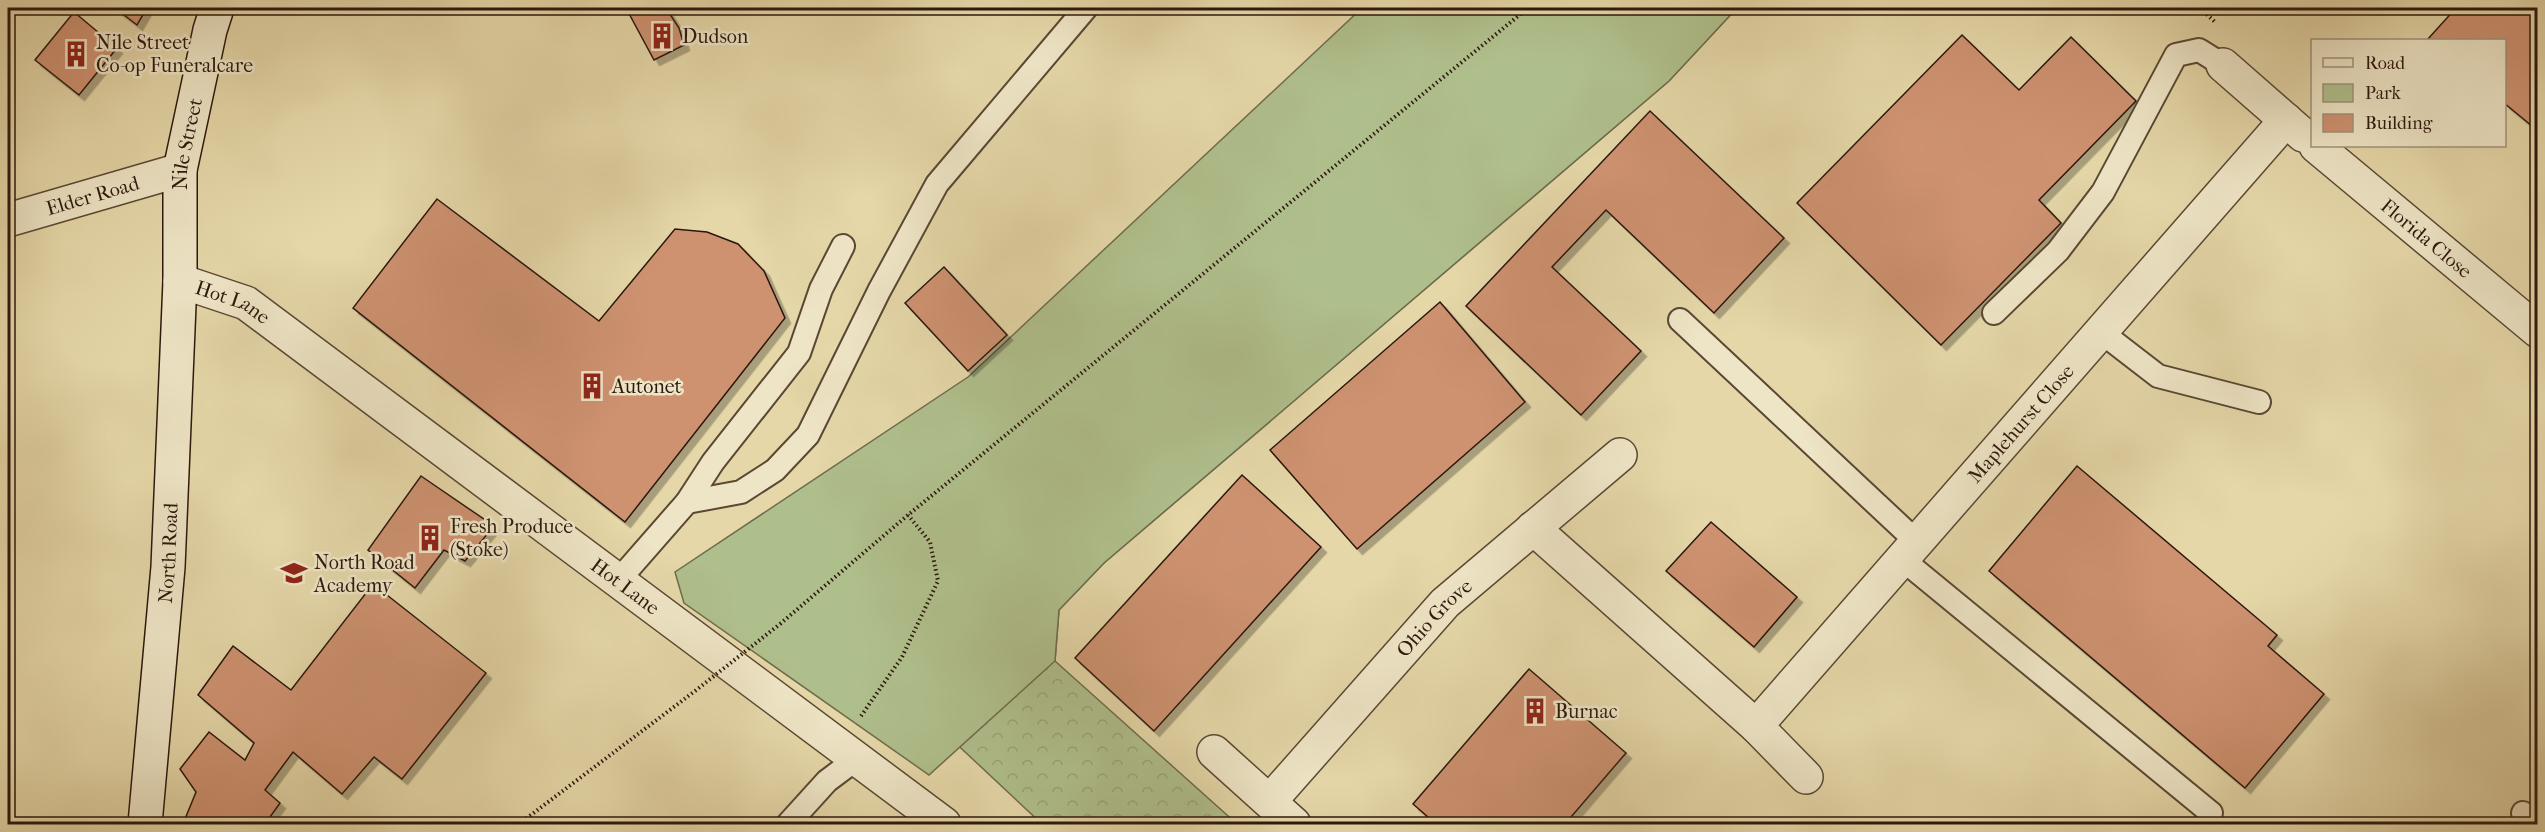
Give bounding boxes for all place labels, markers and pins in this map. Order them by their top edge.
building icon: Dudson [647,21,677,51]
place label: Dudson [682,25,749,48]
place label: Nile Street Co-op Funeralcare [96,31,253,77]
building icon: Nile Street Co-op Funeralcare [61,39,91,69]
building icon: Autonet [577,371,607,401]
place label: Autonet [611,375,682,398]
place label: Fresh Produce (Stoke) [450,515,573,561]
building icon: Fresh Produce (Stoke) [415,523,445,553]
place label: North Road Academy [313,551,416,597]
school or university icon: North Road Academy [279,558,309,588]
building icon: Burnac [1520,696,1550,726]
place label: Burnac [1555,700,1618,723]

